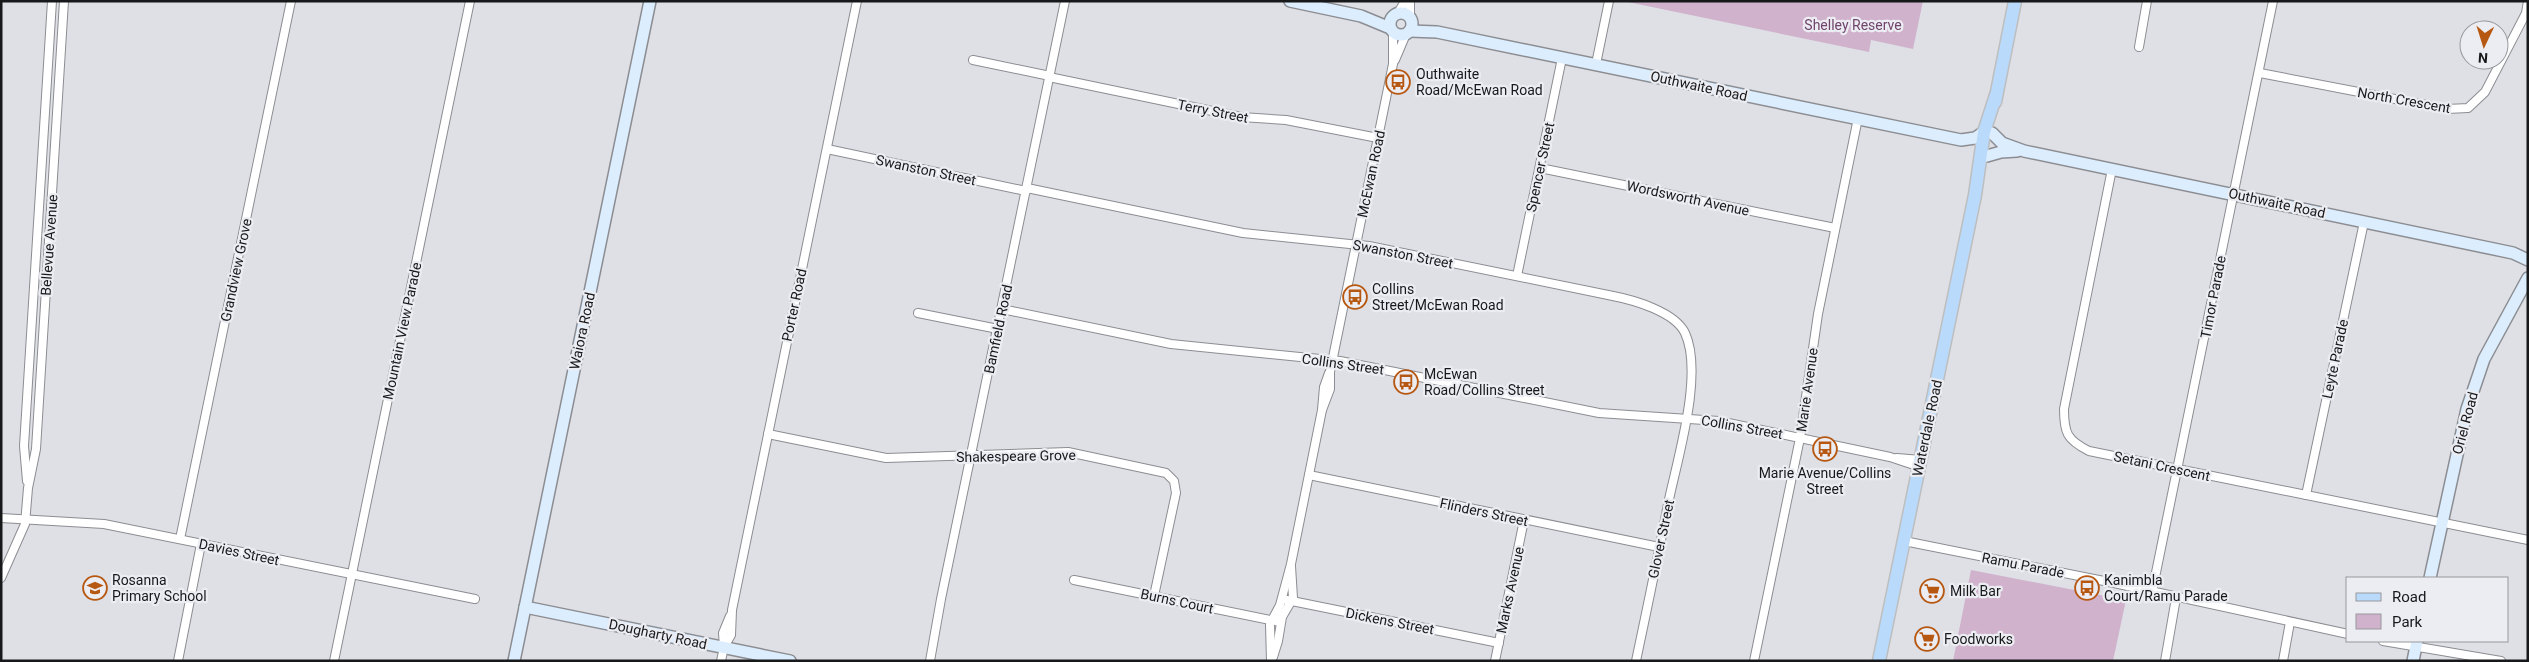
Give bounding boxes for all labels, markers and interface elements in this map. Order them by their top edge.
park label: Shelley Reserve [1804,17,1902,33]
north arrow [2459,20,2509,70]
text: N [2478,50,2489,66]
place label: Outhwaite Road/McEwan Road [1416,66,1543,98]
street label: Outhwaite Road [1649,68,1749,104]
bus stop icon: Outhwaite Road/McEwan Road [1385,69,1411,95]
street label: North Crescent [2356,84,2452,116]
street label: Terry Street [1176,96,1250,126]
street label: Spencer Street [1523,120,1557,213]
street label: McEwan Road [1354,129,1388,219]
street label: Swanston Street [874,152,978,189]
street label: Wordsworth Avenue [1625,177,1751,219]
street label: Outhwaite Road [2227,185,2327,221]
street label: Bellevue Avenue [37,194,61,296]
street label: Grandview Grove [217,217,255,323]
street label: Swanston Street [1351,236,1455,272]
street label: Timor Parade [2197,254,2229,340]
street label: Mountain View Parade [380,261,424,401]
street label: Porter Road [778,267,810,343]
place label: Collins Street/McEwan Road [1372,281,1504,313]
street label: Bamfield Road [981,283,1015,375]
bus stop icon: Collins Street/McEwan Road [1342,284,1368,310]
street label: Waiora Road [566,291,598,371]
street label: Leyte Parade [2319,318,2351,400]
street label: Marie Avenue [1793,347,1821,433]
street label: Collins Street [1301,350,1385,378]
place label: McEwan Road/Collins Street [1424,366,1545,398]
bus stop icon: McEwan Road/Collins Street [1393,369,1419,395]
street label: Waterdale Road [1909,378,1945,478]
street label: Oriel Road [2449,390,2481,456]
street label: Collins Street [1700,412,1785,442]
bus stop icon: Marie Avenue/Collins Street [1812,436,1838,462]
street label: Shakespeare Grove [956,447,1076,465]
street label: Setani Crescent [2112,448,2212,484]
place label: Marie Avenue/Collins Street [1759,465,1891,497]
street label: Flinders Street [1438,495,1530,529]
street label: Glover Street [1645,498,1677,580]
street label: Davies Street [197,536,281,568]
street label: Marks Avenue [1493,545,1527,635]
street label: Ramu Parade [1980,549,2066,581]
place label: Rosanna Primary School [112,572,207,604]
place label: Kanimbla Court/Ramu Parade [2104,572,2228,604]
school or university icon: Rosanna Primary School [82,575,108,601]
bus stop icon: Kanimbla Court/Ramu Parade [2074,575,2100,601]
legend [2346,577,2509,642]
supermarket icon: Milk Bar [1919,578,1945,604]
place label: Milk Bar [1950,583,2001,599]
street label: Burns Court [1139,585,1215,617]
text: Road [2392,588,2426,606]
street label: Dickens Street [1344,605,1436,637]
text: Park [2392,613,2423,631]
street label: Dougharty Road [607,616,709,652]
supermarket icon: Foodworks [1914,626,1940,652]
place label: Foodworks [1944,631,2013,647]

